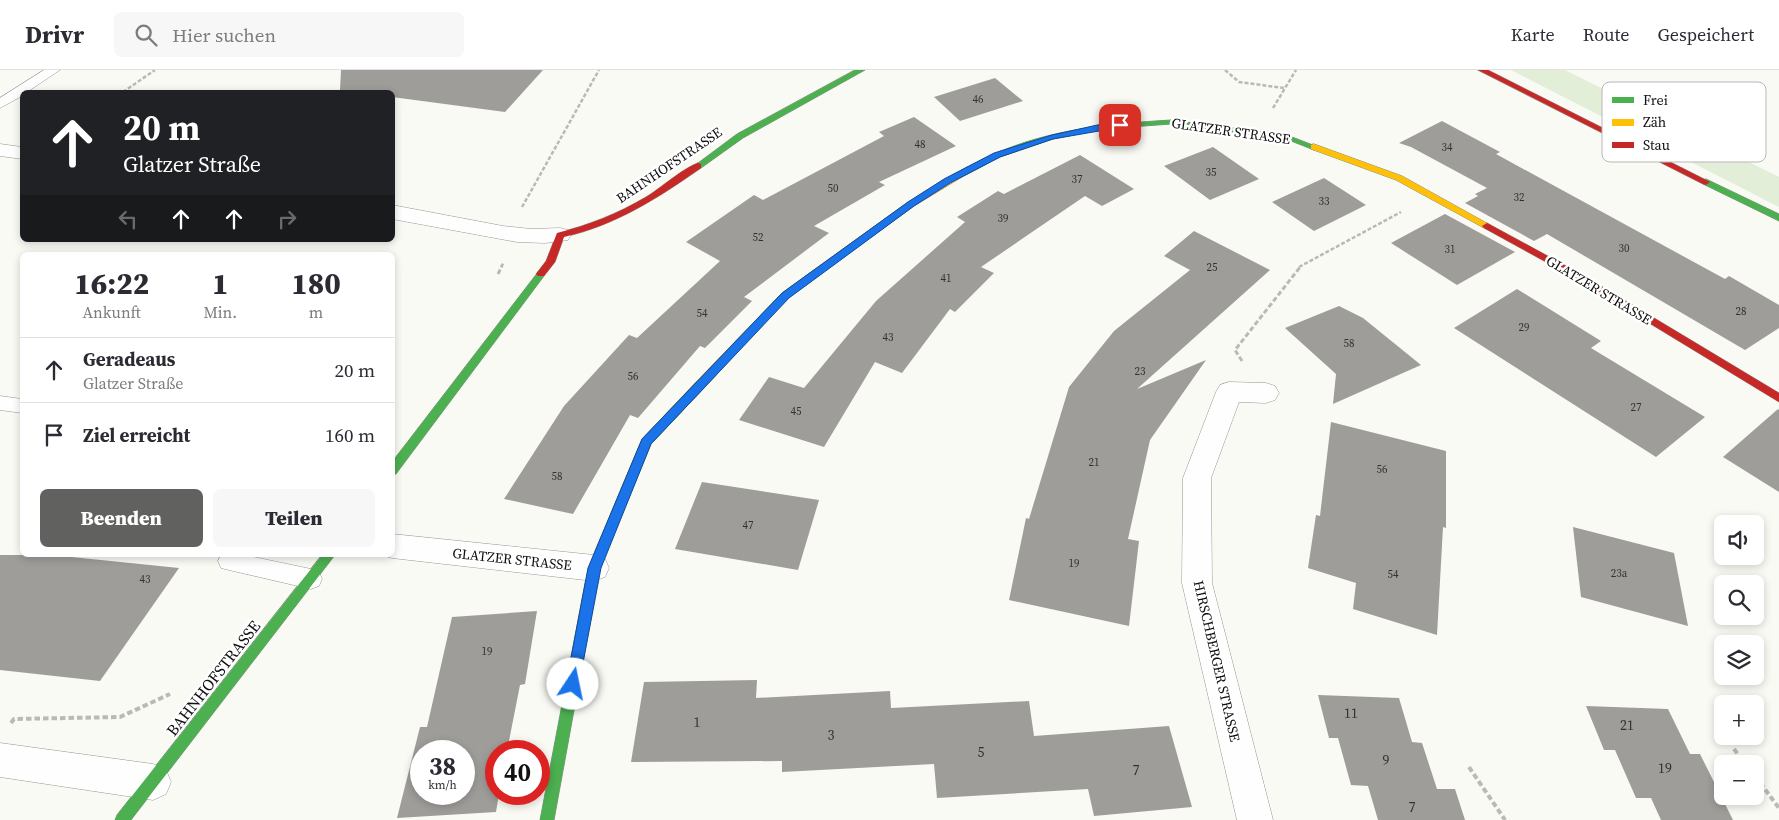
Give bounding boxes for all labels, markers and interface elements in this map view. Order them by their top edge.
search box [114,12,464,57]
text: Drivr [25,18,84,51]
icon: search [132,21,160,49]
text: Hier suchen [172,22,276,48]
text: Karte [1511,22,1555,47]
text: Route [1583,22,1629,47]
text: Gespeichert [1657,22,1754,47]
legend [1602,82,1766,162]
text: Frei [1643,90,1668,110]
house number: 46 [973,92,984,107]
text: 20 m [123,104,200,152]
pin [1099,104,1141,146]
icon: ahead [40,110,105,175]
icon: arrive [1106,111,1134,139]
text: Zäh [1643,112,1666,132]
street label: GLATZER STRASSE [1170,113,1292,149]
street label: BAHNHOFSTRASSE [612,122,726,208]
text: Stau [1643,135,1670,155]
house number: 48 [915,137,926,152]
house number: 34 [1442,140,1453,155]
text: Glatzer Straße [123,149,261,179]
house number: 35 [1206,165,1217,180]
house number: 37 [1072,172,1083,187]
house number: 50 [828,181,839,196]
house number: 32 [1514,190,1525,205]
house number: 33 [1319,194,1330,209]
icon: left [114,205,142,233]
icon: ahead [167,205,195,233]
icon: ahead [220,205,248,233]
icon: right [273,205,301,233]
house number: 39 [998,211,1009,226]
house number: 52 [753,230,764,245]
house number: 30 [1619,241,1630,256]
house number: 31 [1445,242,1456,257]
street label: GLATZER STRASSE [1542,251,1656,329]
house number: 25 [1207,260,1218,275]
text: 16:22 [74,263,149,304]
text: 1 [212,263,229,304]
text: 180 [291,263,341,304]
house number: 41 [941,271,952,286]
text: Ankunft [83,301,141,323]
text: Min. [203,301,237,323]
text: m [309,301,323,323]
house number: 28 [1736,304,1747,319]
house number: 54 [697,306,708,321]
house number: 29 [1519,320,1530,335]
house number: 43 [883,330,894,345]
house number: 58 [1344,336,1355,351]
text: Geradeaus [83,346,175,372]
icon: ahead [40,356,68,384]
text: 20 m [334,357,375,383]
house number: 23 [1135,364,1146,379]
house number: 56 [628,369,639,384]
text: Glatzer Straße [83,372,183,394]
house number: 27 [1631,400,1642,415]
house number: 45 [791,404,802,419]
icon: arrive [40,421,68,449]
text: Ziel erreicht [83,422,190,448]
text: 160 m [325,422,375,448]
house number: 21 [1089,455,1100,470]
house number: 56 [1377,462,1388,477]
house number: 58 [552,469,563,484]
button: Beenden [40,489,203,547]
button: Teilen [213,489,375,547]
map controls [1714,515,1764,805]
button: sound [1714,515,1764,565]
house number: 47 [743,518,754,533]
street label: GLATZER STRASSE [451,543,573,575]
house number: 19 [1069,556,1080,571]
house number: 23a [1611,566,1628,581]
house number: 54 [1388,567,1399,582]
house number: 43 [140,572,151,587]
button: search [1714,575,1764,625]
street label: HIRSCHBERGER STRASSE [1189,578,1245,744]
street label: BAHNHOFSTRASSE [161,615,265,740]
button: layers [1714,635,1764,685]
house number: 19 [482,644,493,659]
position arrow [546,657,598,709]
button: + [1714,695,1764,745]
house number: 11 [1344,703,1358,723]
house number: 1 [694,712,701,732]
house number: 21 [1620,715,1634,735]
house number: 3 [828,725,835,745]
speed limit sign: 40 [485,740,550,805]
house number: 5 [978,742,985,762]
text: 38 [429,749,456,783]
house number: 9 [1383,750,1390,770]
button: − [1714,755,1764,805]
house number: 19 [1658,758,1672,778]
house number: 7 [1133,760,1140,780]
text: km/h [428,777,457,793]
house number: 7 [1409,797,1416,817]

